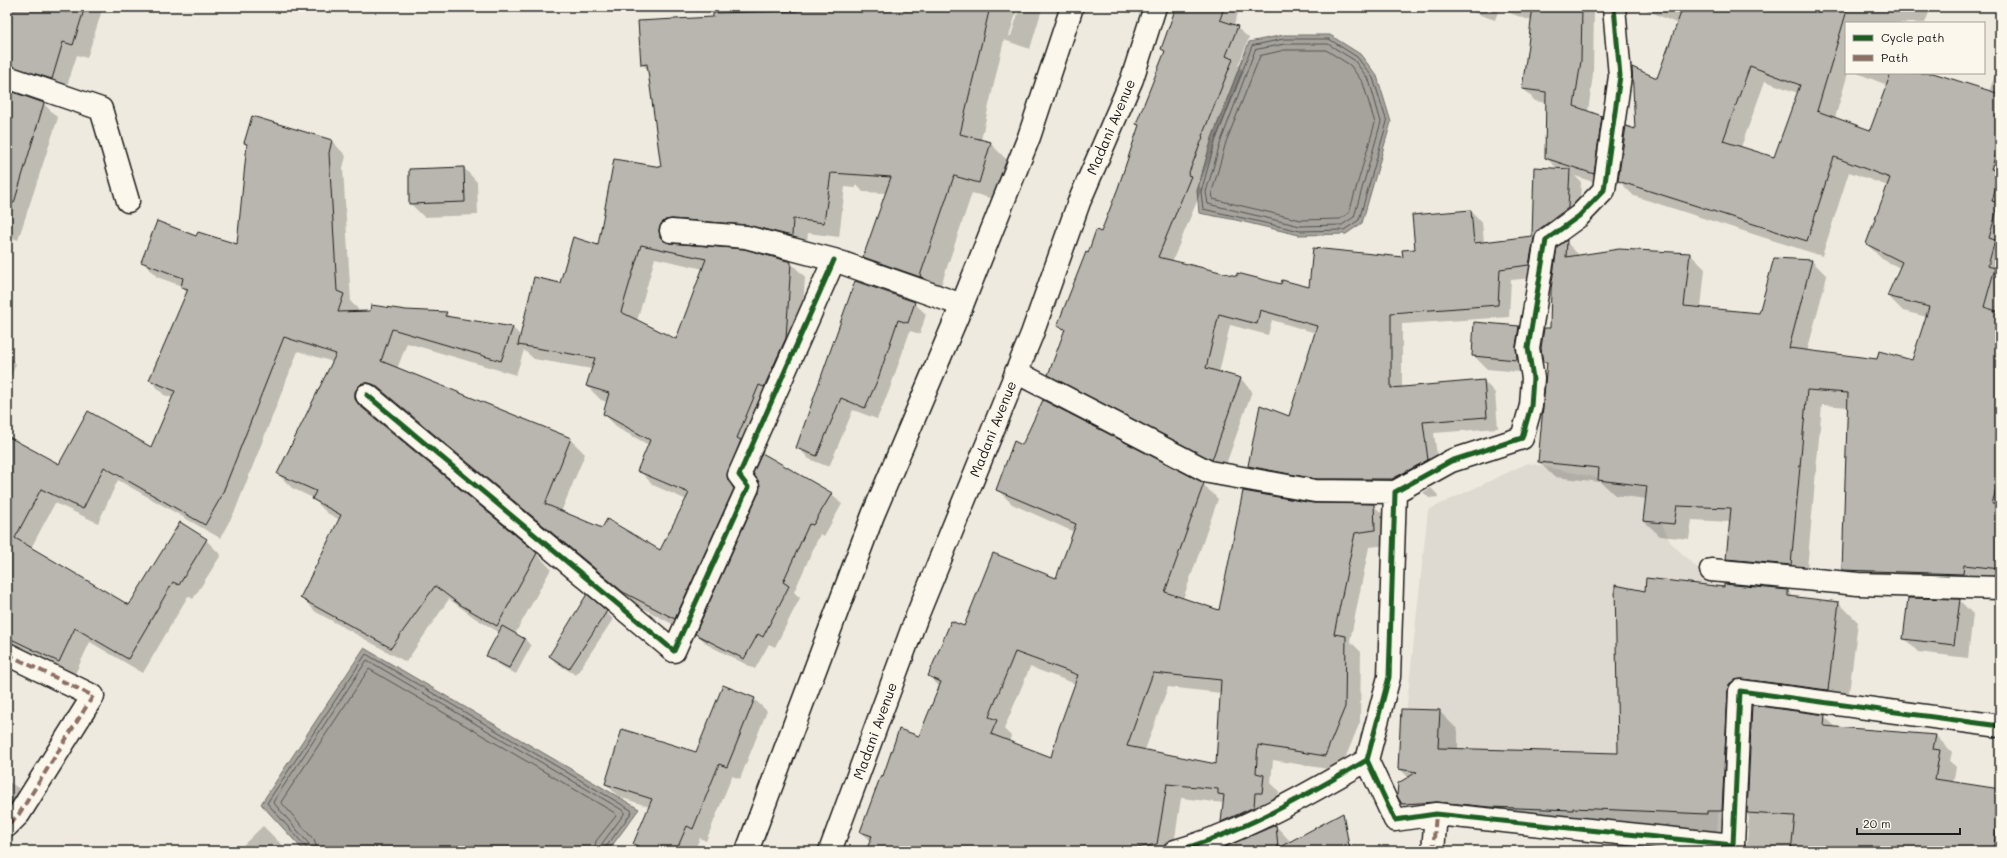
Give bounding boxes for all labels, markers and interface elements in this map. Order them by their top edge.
legend [1845,22,1985,74]
text: Cycle path [1881,29,1944,45]
text: Path [1881,49,1908,65]
street label: Madani Avenue [1082,76,1139,178]
street label: Madani Avenue [965,378,1021,480]
street label: Madani Avenue [848,679,901,782]
scale bar [1857,810,1960,836]
text: 20 m [1863,815,1891,831]

